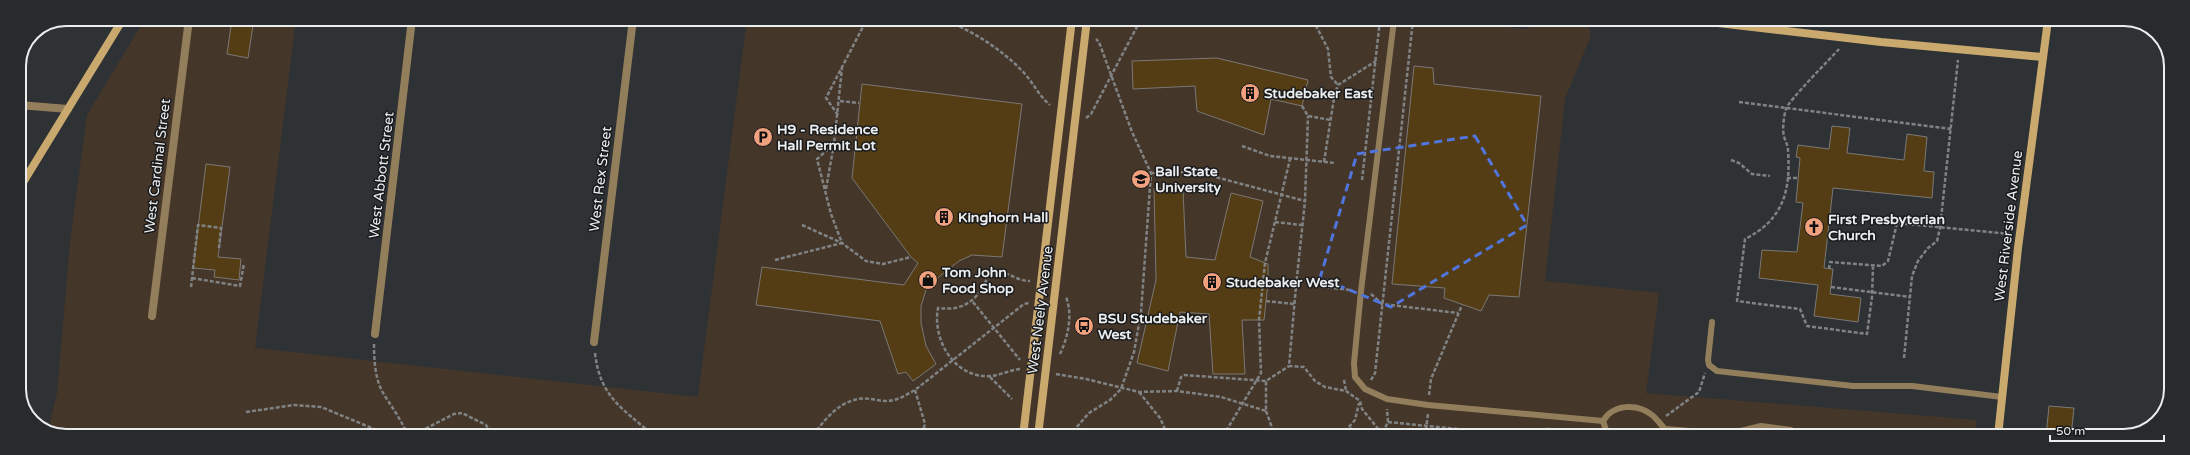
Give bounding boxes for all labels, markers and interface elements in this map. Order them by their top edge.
building icon: Studebaker East [1239,82,1261,104]
place label: Studebaker East [1264,85,1373,102]
street label: West Cardinal Street [141,97,174,234]
street label: West Abbott Street [365,110,398,240]
place label: H9 - Residence Hall Permit Lot [777,121,878,154]
street label: West Rex Street [586,125,615,233]
parking icon: H9 - Residence Hall Permit Lot [752,126,774,148]
street label: West Riverside Avenue [1991,150,2026,302]
place label: Ball State University [1155,163,1221,196]
school or university icon: Ball State University [1130,168,1152,190]
building icon: Kinghorn Hall [933,206,955,228]
place label: Kinghorn Hall [958,209,1048,226]
place label: First Presbyterian Church [1828,211,1945,244]
church icon: First Presbyterian Church [1803,216,1825,238]
street label: West Neely Avenue [1024,245,1057,375]
place label: Tom John Food Shop [941,264,1014,297]
shop icon: Tom John Food Shop [917,269,939,291]
building icon: Studebaker West [1201,271,1223,293]
place label: Studebaker West [1226,274,1340,291]
place label: BSU Studebaker West [1098,310,1208,343]
bus stop icon: BSU Studebaker West [1073,315,1095,337]
scale bar [2050,417,2164,443]
text: 50 m [2056,424,2085,438]

